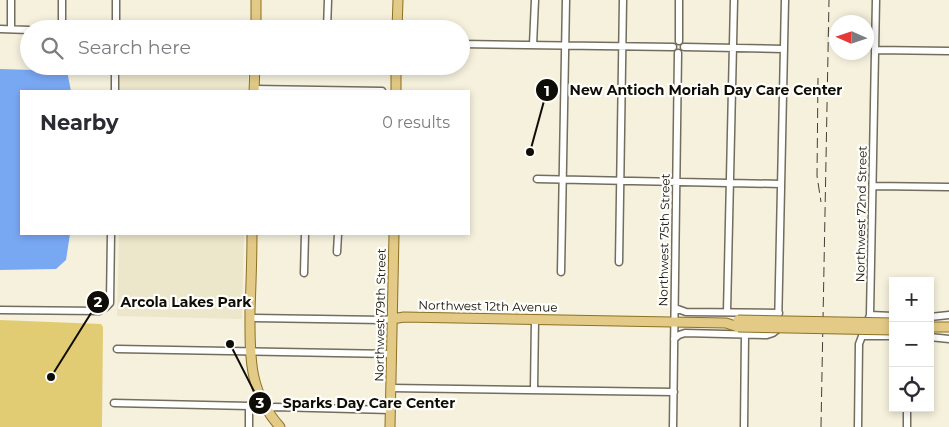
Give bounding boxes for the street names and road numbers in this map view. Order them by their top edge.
street label: Northwest 72nd Street [852,146,870,282]
street label: Northwest 75th Street [655,173,673,306]
street label: Northwest 79th Street [371,248,389,382]
street label: Northwest 12th Avenue [418,297,558,315]

